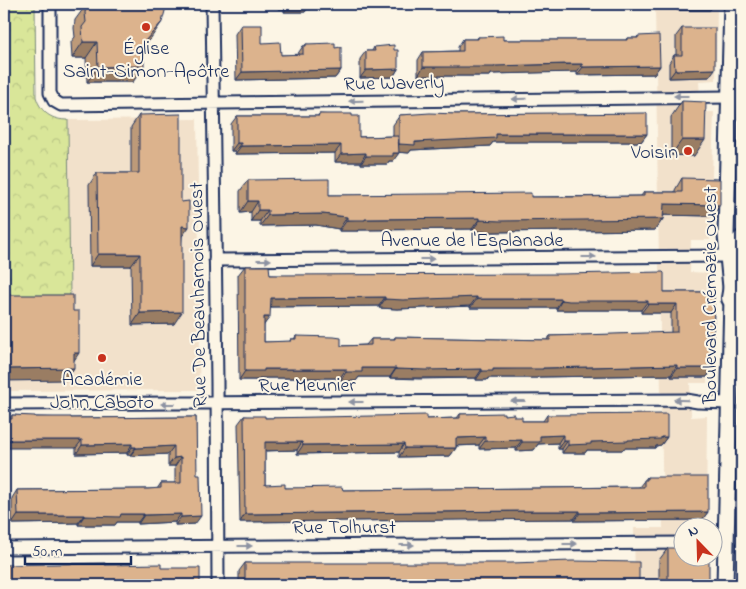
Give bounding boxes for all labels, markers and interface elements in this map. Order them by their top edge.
marker: Église Saint-Simon-Apôtre [140,21,152,33]
place label: Église Saint-Simon-Apôtre [63,35,229,87]
street label: Rue Waverly [343,69,445,100]
one-way arrow [673,92,689,100]
one-way arrow [511,95,527,103]
one-way arrow [348,97,364,105]
place label: Voisin [630,139,678,168]
marker: Voisin [682,145,694,157]
street label: Rue De Beauharnois Ouest [183,182,216,408]
street label: Boulevard Crémazie Ouest [697,186,726,405]
street label: Avenue de l'Esplanade [380,227,564,256]
one-way arrow [581,253,597,261]
one-way arrow [419,254,435,262]
one-way arrow [256,256,272,264]
marker: Académie John Caboto [96,352,108,364]
place label: Académie John Caboto [50,366,154,418]
street label: Rue Meunier [258,372,357,401]
one-way arrow [673,396,689,404]
one-way arrow [510,397,526,405]
one-way arrow [348,398,364,406]
one-way arrow [160,400,176,408]
street label: Rue Tolhurst [292,514,396,543]
north arrow [674,516,724,566]
text: N [685,520,702,543]
scale bar [25,534,131,566]
one-way arrow [562,540,578,548]
text: 50 m [32,541,63,563]
one-way arrow [400,541,416,549]
one-way arrow [237,542,253,550]

